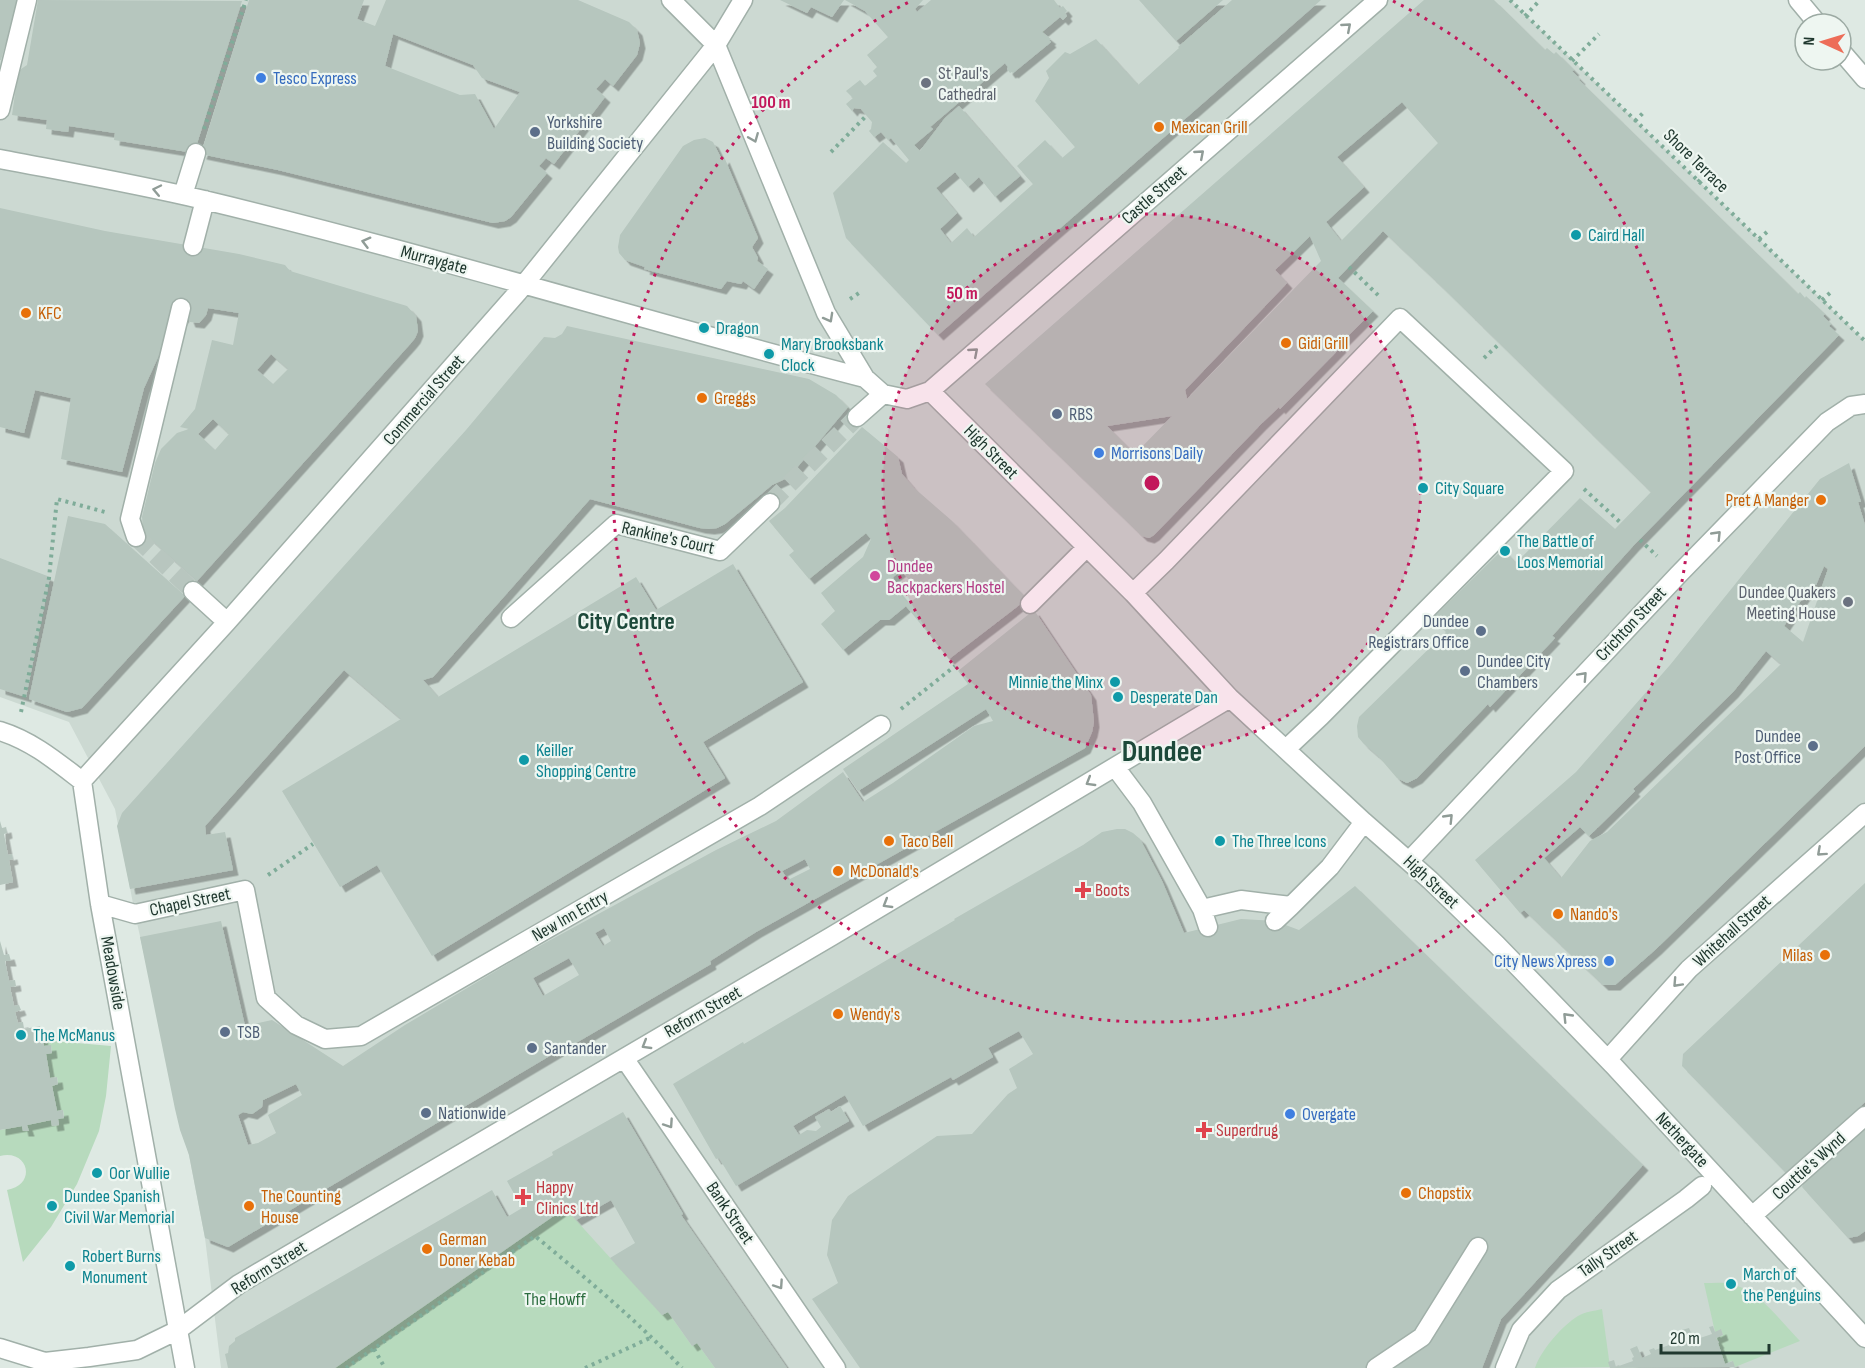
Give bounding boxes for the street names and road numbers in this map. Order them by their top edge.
street label: Shore Terrace [1659,125,1733,197]
street label: Castle Street [1117,161,1191,229]
street label: Murraygate [398,241,470,279]
street label: Commercial Street [379,350,469,450]
street label: High Street [959,420,1023,484]
street label: Rankine's Court [620,517,717,559]
street label: Crichton Street [1591,582,1671,665]
street label: High Street [1399,851,1463,913]
street label: Chapel Street [148,883,233,921]
street label: New Inn Entry [528,886,612,946]
street label: Whitehall Street [1689,890,1776,971]
street label: Meadowside [96,935,130,1011]
street label: Reform Street [661,981,746,1042]
street label: Nethergate [1651,1108,1713,1172]
street label: Couttie's Wynd [1768,1128,1850,1204]
street label: Bank Street [702,1178,759,1248]
street label: Tally Street [1574,1226,1642,1282]
street label: Reform Street [227,1236,311,1299]

